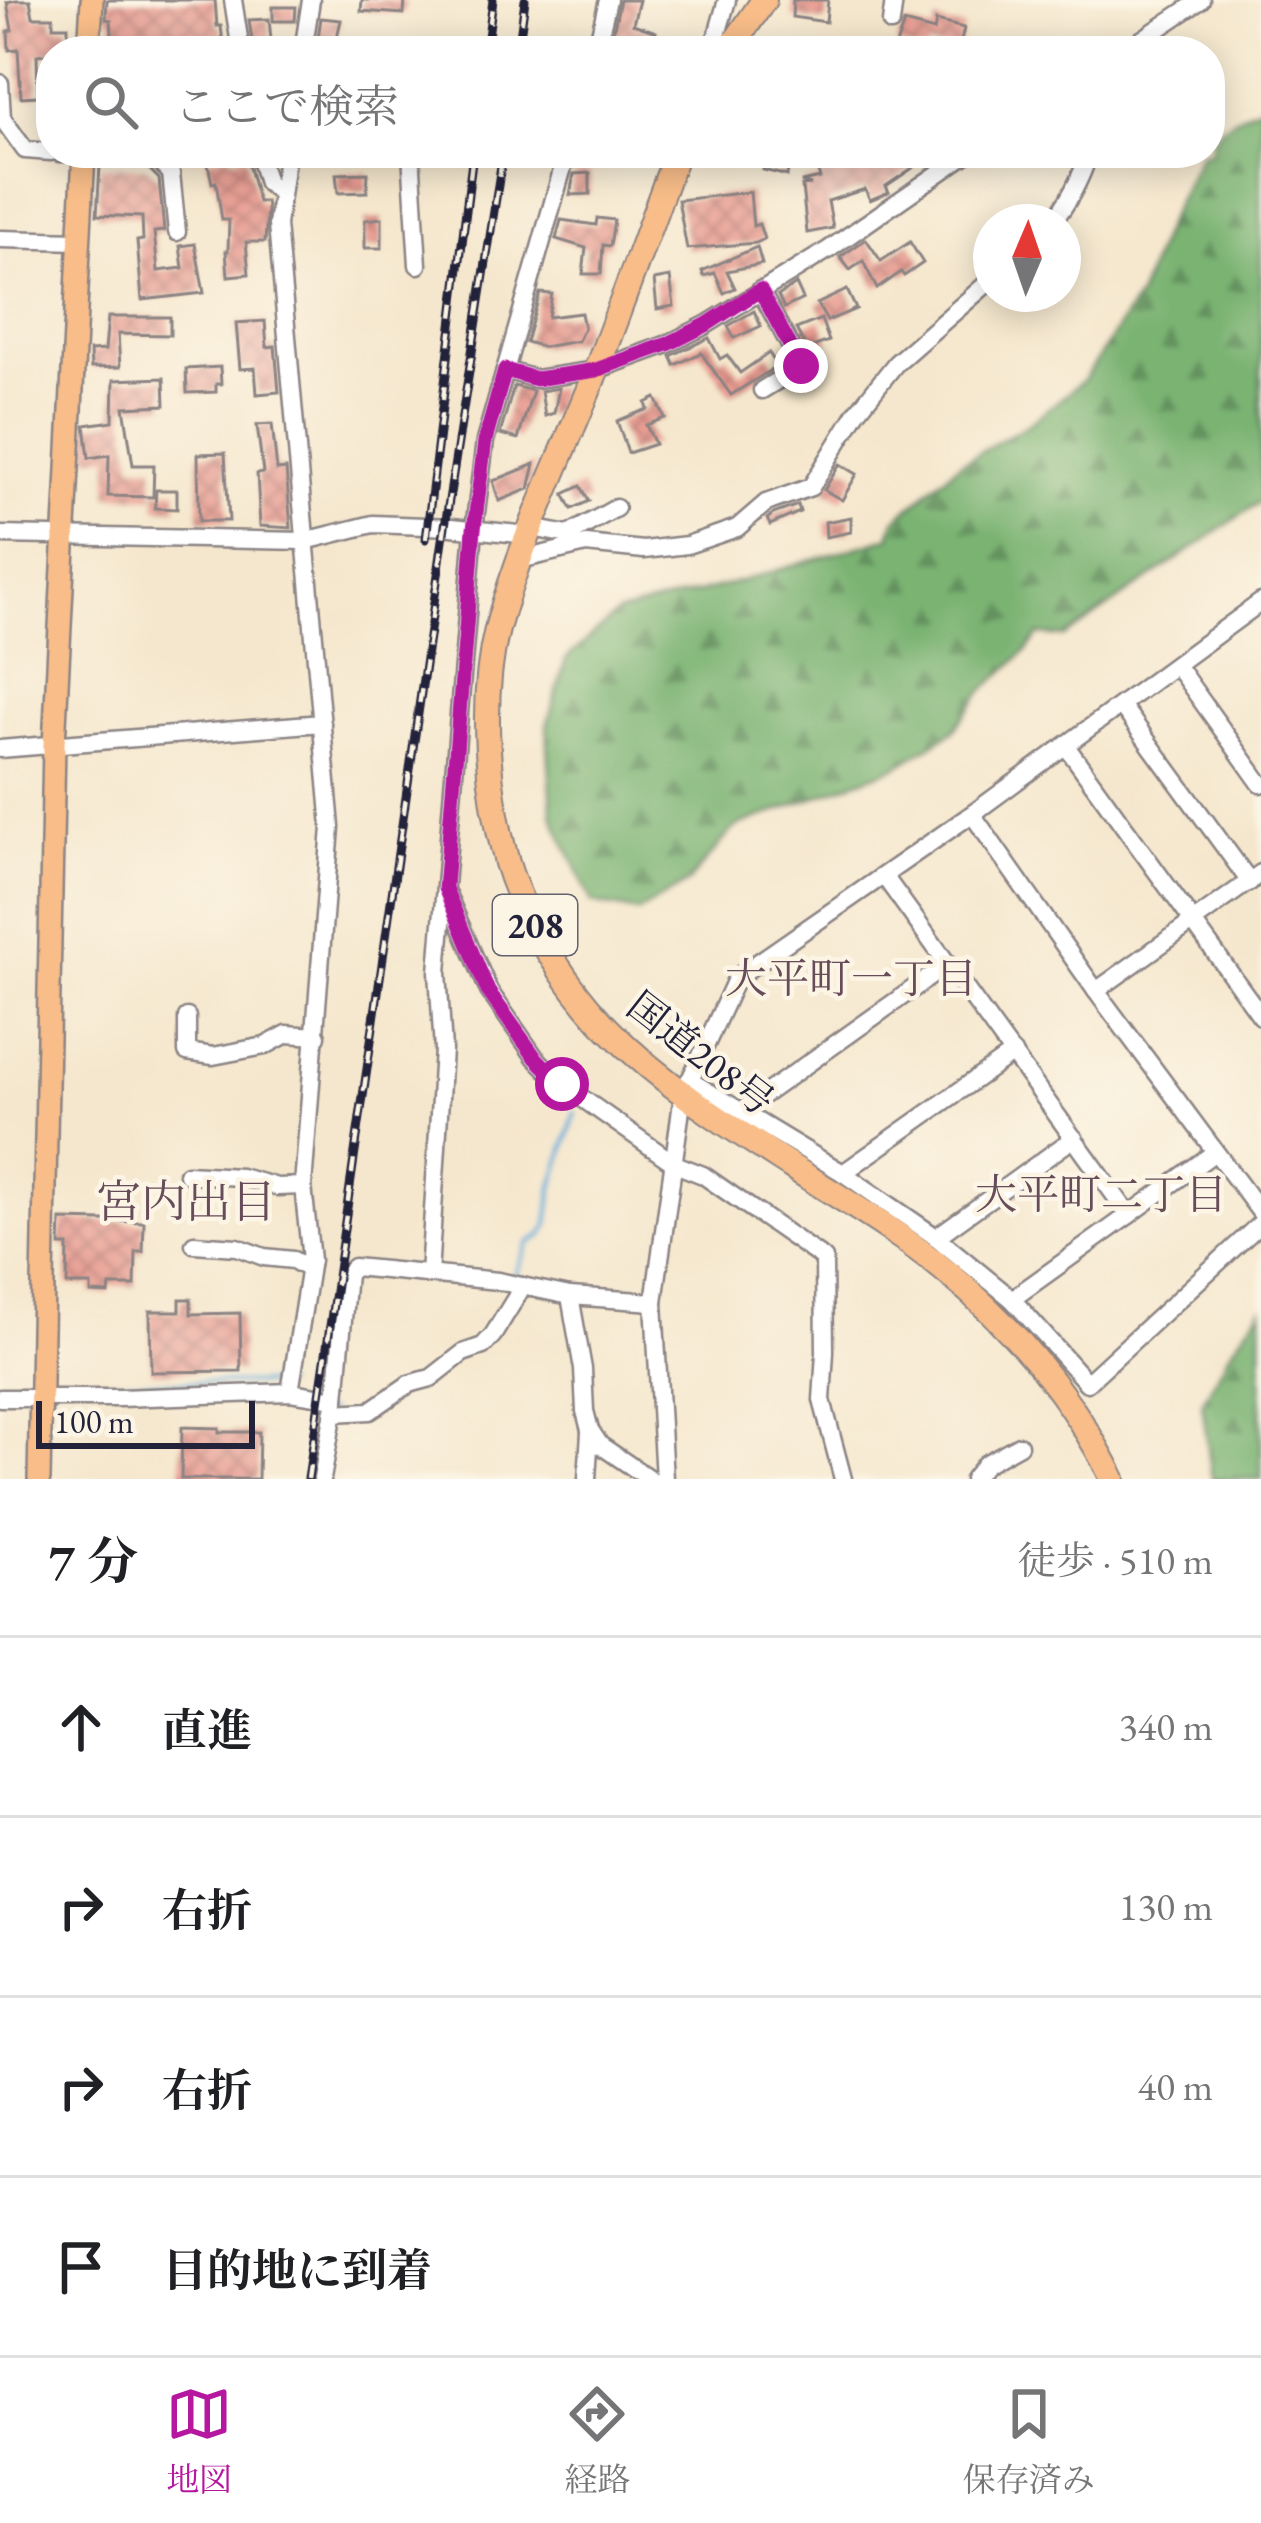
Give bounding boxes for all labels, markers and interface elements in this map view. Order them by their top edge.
search box [36,36,1225,168]
icon: search [78,69,144,135]
text: ここで検索 [174,77,399,135]
north arrow [973,204,1081,312]
route end [774,339,828,393]
road number: 208 [493,895,577,955]
district label: 大平町一丁目 [725,951,977,1006]
street label: 国道208号 [617,980,785,1127]
route start [535,1057,589,1111]
district label: 大平町二丁目 [975,1167,1227,1222]
district label: 宮内出目 [96,1172,276,1230]
scale bar [36,1395,255,1448]
text: 100 m [54,1400,134,1443]
text: 7 分 [48,1528,138,1594]
text: 徒歩 · 510 m [1017,1535,1213,1586]
icon: ahead [48,1694,114,1760]
text: 直進 [162,1701,252,1759]
text: 340 m [1119,1701,1213,1752]
icon: right [48,1874,114,1940]
text: 右折 [162,1881,252,1939]
text: 130 m [1119,1881,1213,1932]
icon: right [48,2054,114,2120]
text: 右折 [162,2061,252,2119]
text: 40 m [1137,2061,1213,2112]
icon: arrive [48,2234,114,2300]
text: 目的地に到着 [162,2241,432,2299]
tab: 地図 [166,2381,232,2501]
tab: 経路 [564,2381,630,2501]
tab: 保存済み [963,2381,1095,2501]

